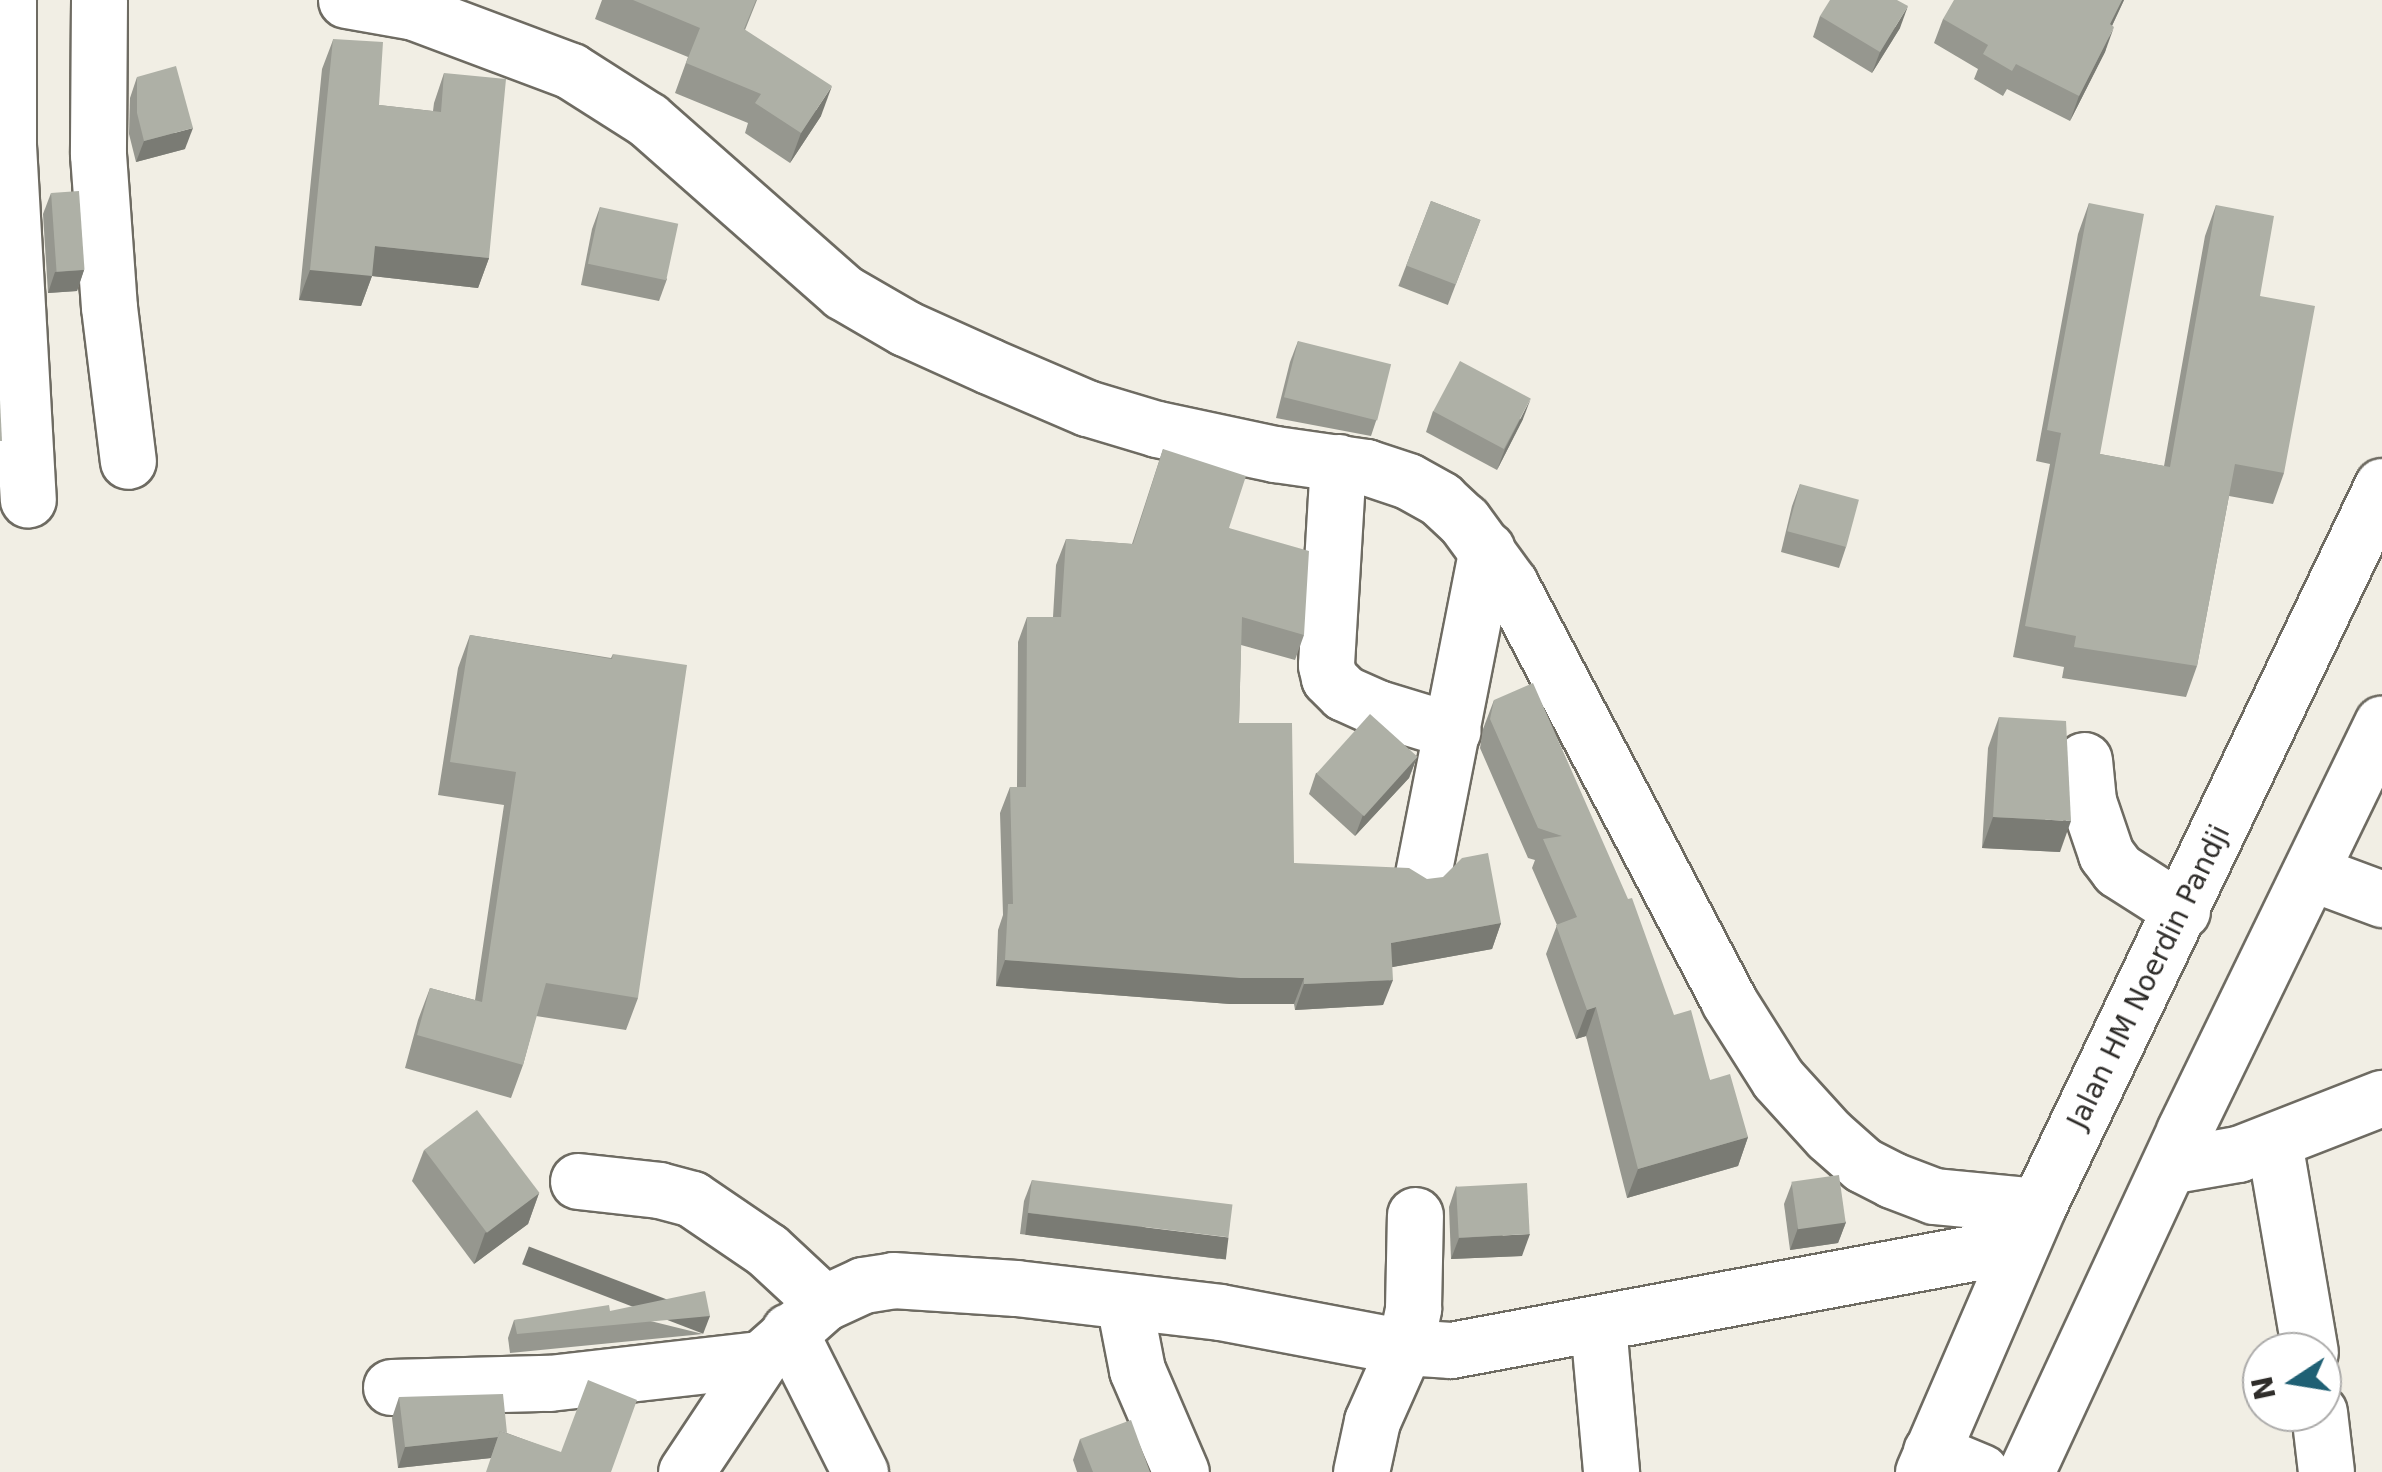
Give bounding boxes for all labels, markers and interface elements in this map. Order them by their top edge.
street label: Jalan HM Noerdin Pandji [2061,820,2237,1134]
north arrow [2242,1332,2342,1432]
text: N [2246,1373,2283,1403]

